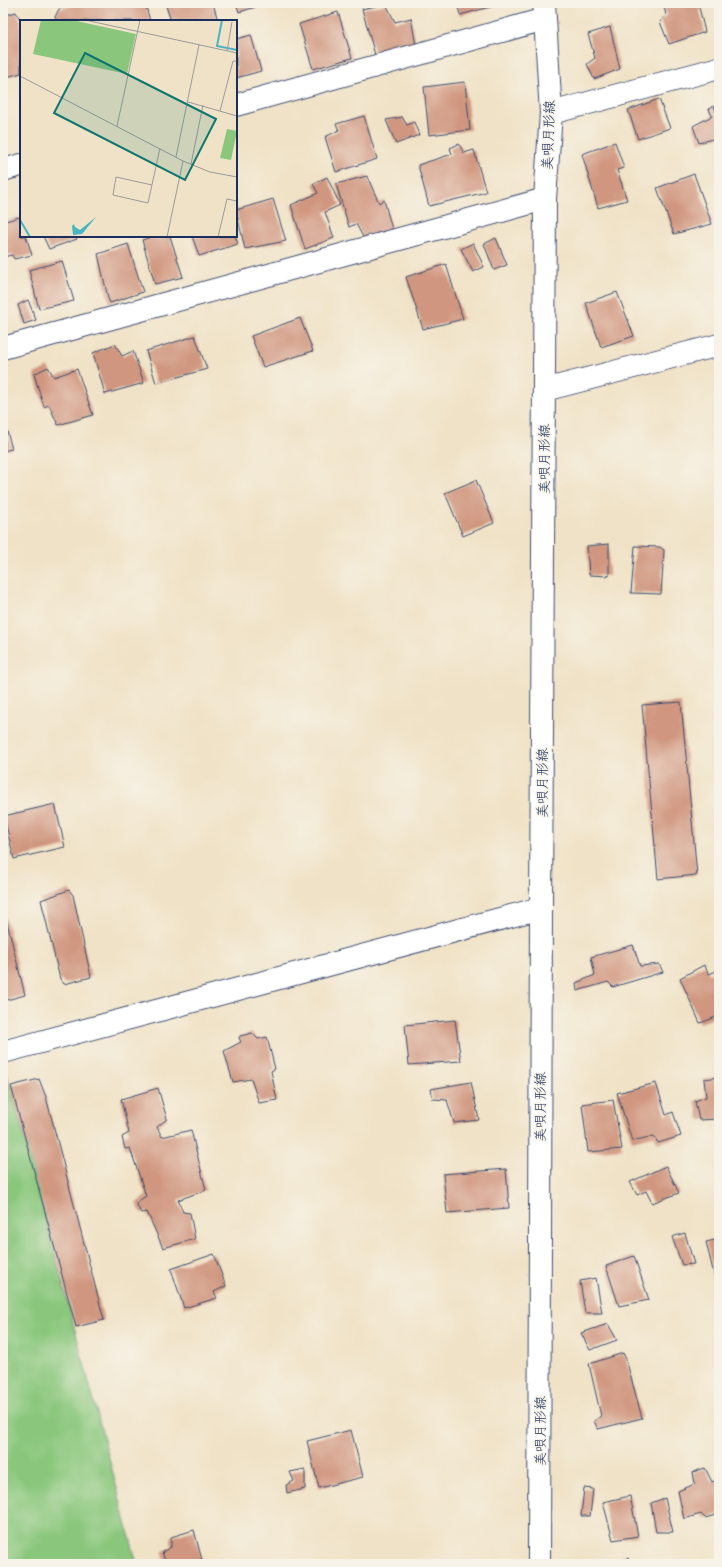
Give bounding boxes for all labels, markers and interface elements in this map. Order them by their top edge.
inset map [20,20,237,237]
street label: 美唄月形線 [539,100,558,170]
street label: 美唄月形線 [536,424,553,494]
street label: 美唄月形線 [534,748,551,818]
street label: 美唄月形線 [532,1072,549,1142]
street label: 美唄月形線 [532,1396,549,1466]

